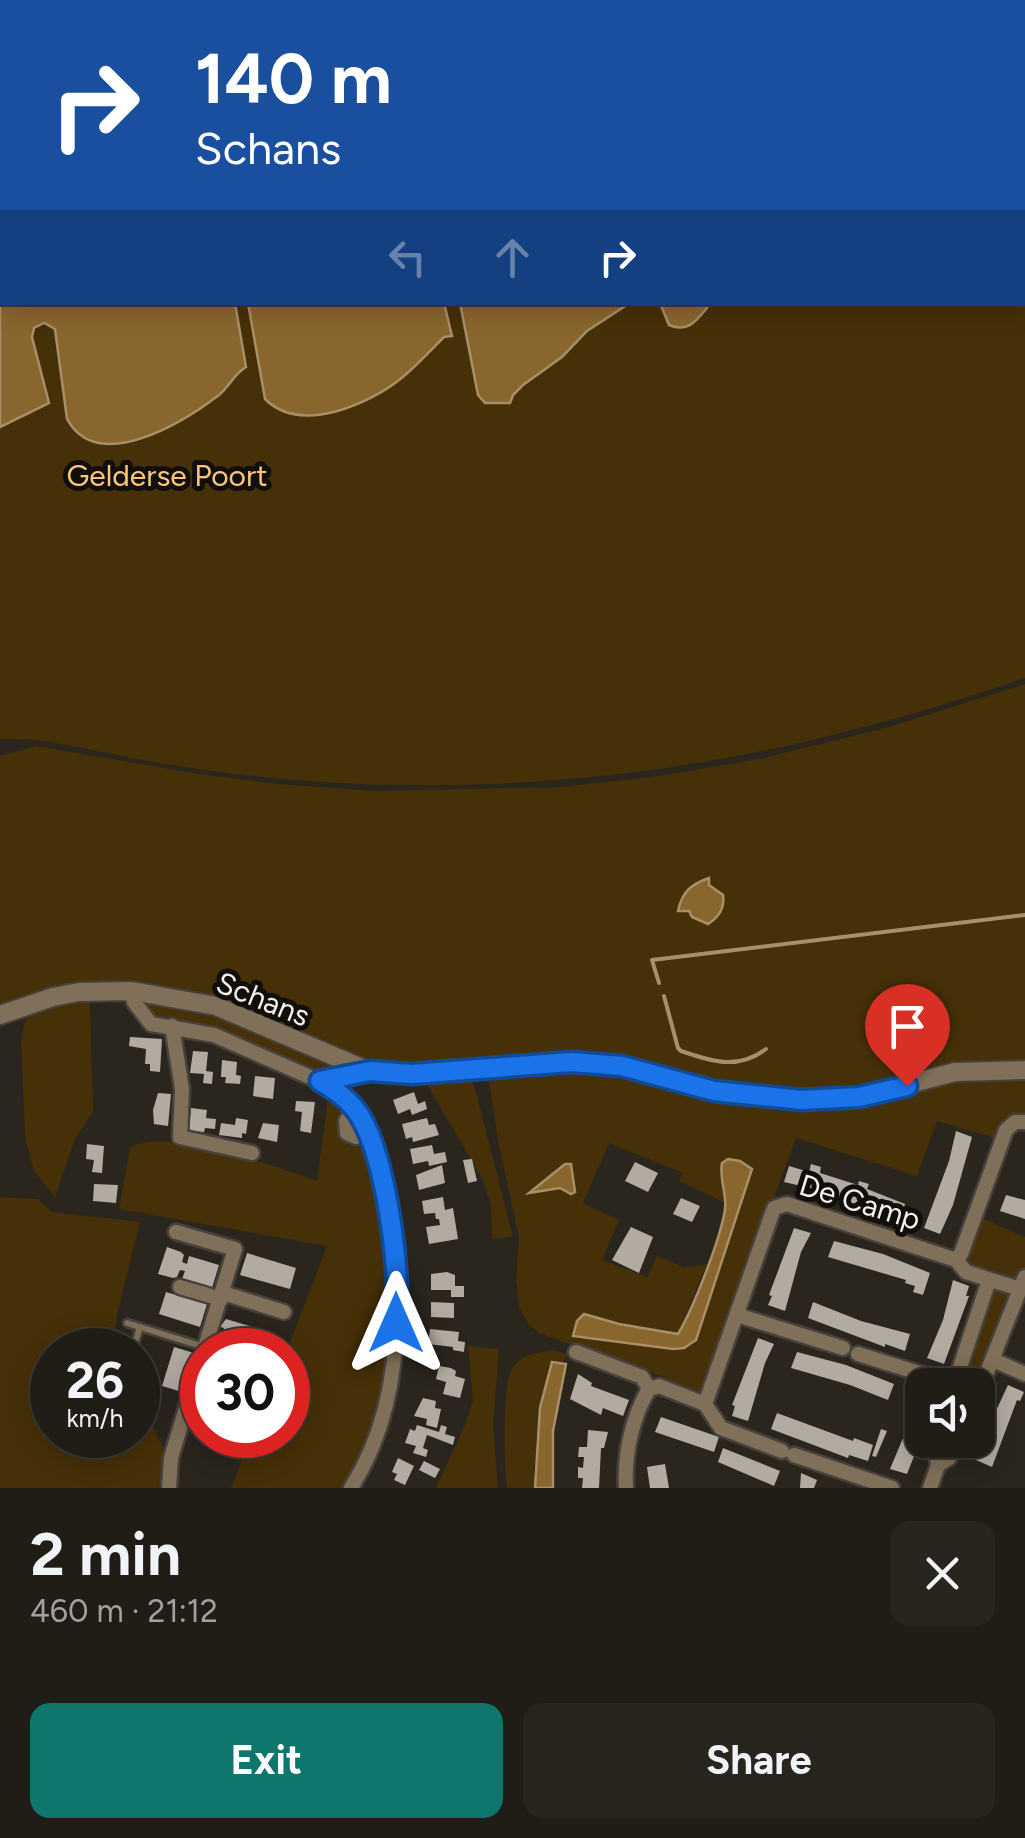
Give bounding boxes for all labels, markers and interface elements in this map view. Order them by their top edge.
text: 140 m [195,36,392,121]
icon: right [30,40,160,170]
text: Schans [195,121,341,175]
icon: left [380,230,435,285]
icon: ahead [485,230,540,285]
icon: right [590,230,645,285]
park label: Gelderse Poort [67,457,268,494]
street label: Schans [211,964,315,1034]
pin [865,984,950,1087]
icon: arrive [880,999,935,1054]
street label: De Camp [795,1166,925,1238]
position arrow [344,1271,448,1375]
speed limit sign: 30 [180,1328,310,1458]
text: 26 [66,1350,124,1411]
map controls [905,1368,995,1458]
button: sound [905,1368,995,1458]
text: km/h [66,1403,124,1433]
text: 2 min [30,1518,181,1590]
button: close [890,1521,995,1626]
text: 460 m · 21:12 [30,1592,218,1630]
button: Exit [30,1703,503,1818]
button: Share [523,1703,995,1818]

